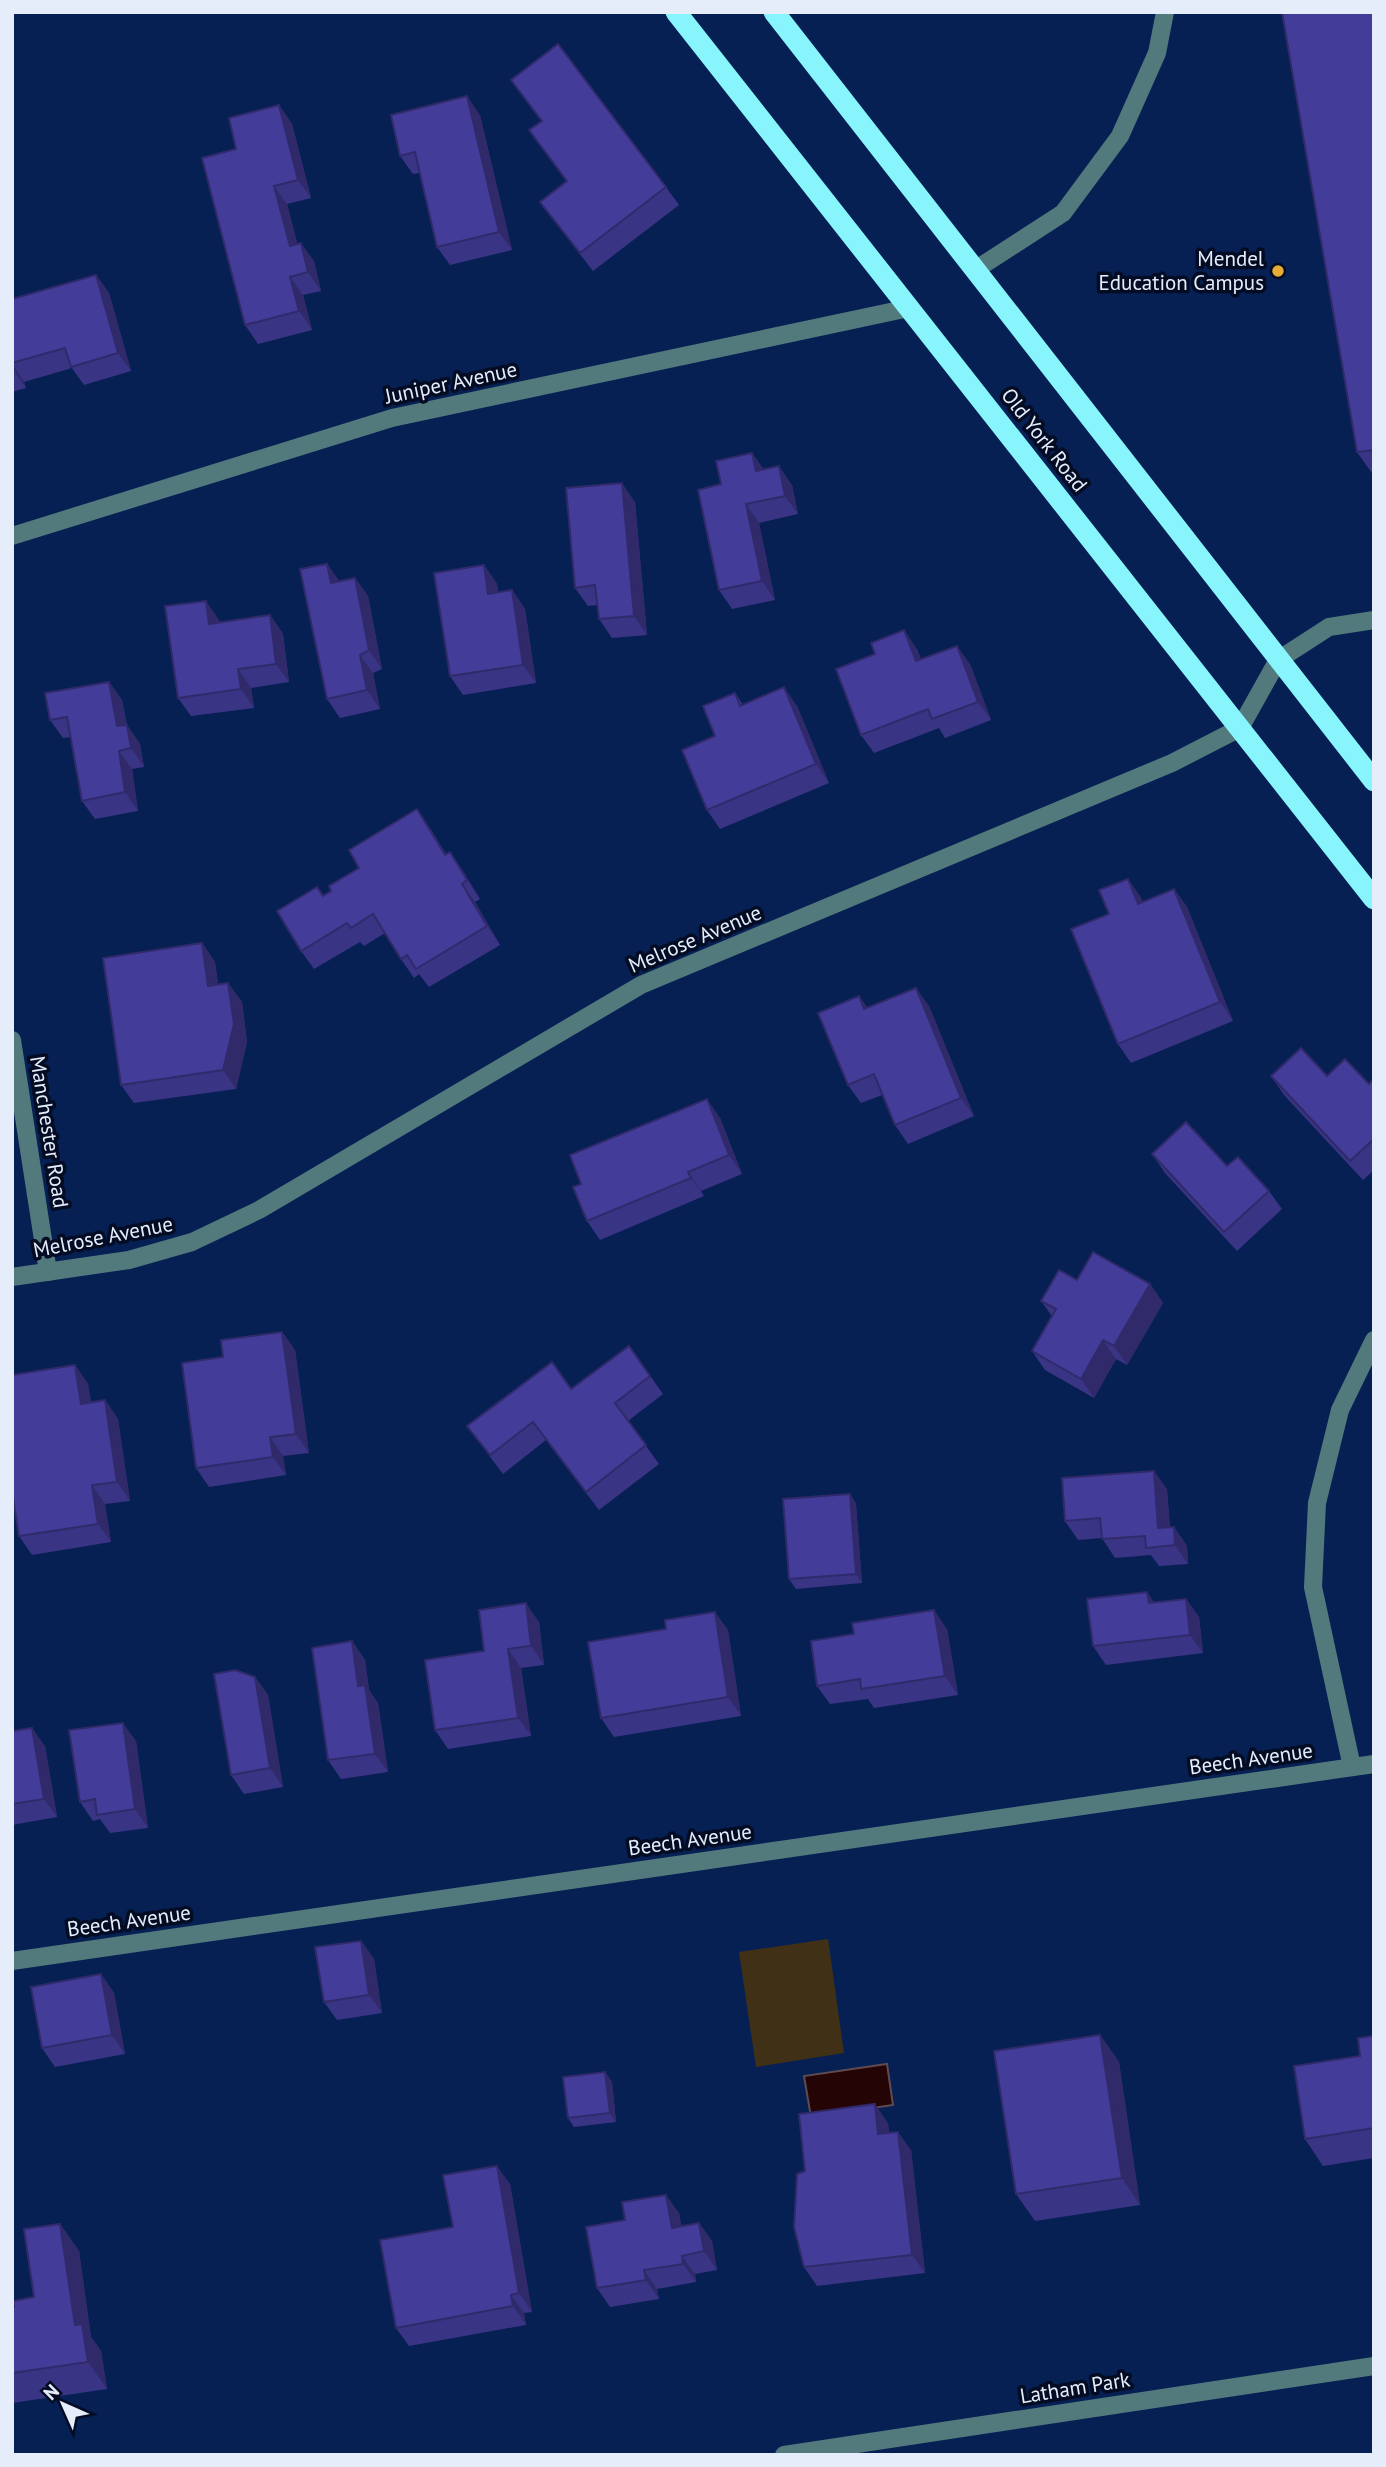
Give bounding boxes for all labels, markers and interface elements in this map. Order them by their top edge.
place label: Mendel Education Campus [1099,245,1264,296]
marker: Mendel Education Campus [1270,263,1286,279]
street label: Juniper Avenue [381,355,519,410]
street label: Old York Road [995,382,1093,497]
street label: Melrose Avenue [624,898,765,979]
street label: Manchester Road [24,1054,75,1210]
street label: Melrose Avenue [31,1210,175,1263]
street label: Beech Avenue [1187,1736,1315,1781]
street label: Beech Avenue [626,1817,754,1862]
street label: Beech Avenue [65,1898,193,1943]
street label: Latham Park [1018,2365,1132,2410]
north arrow [28,2369,98,2439]
text: N [38,2379,64,2405]

